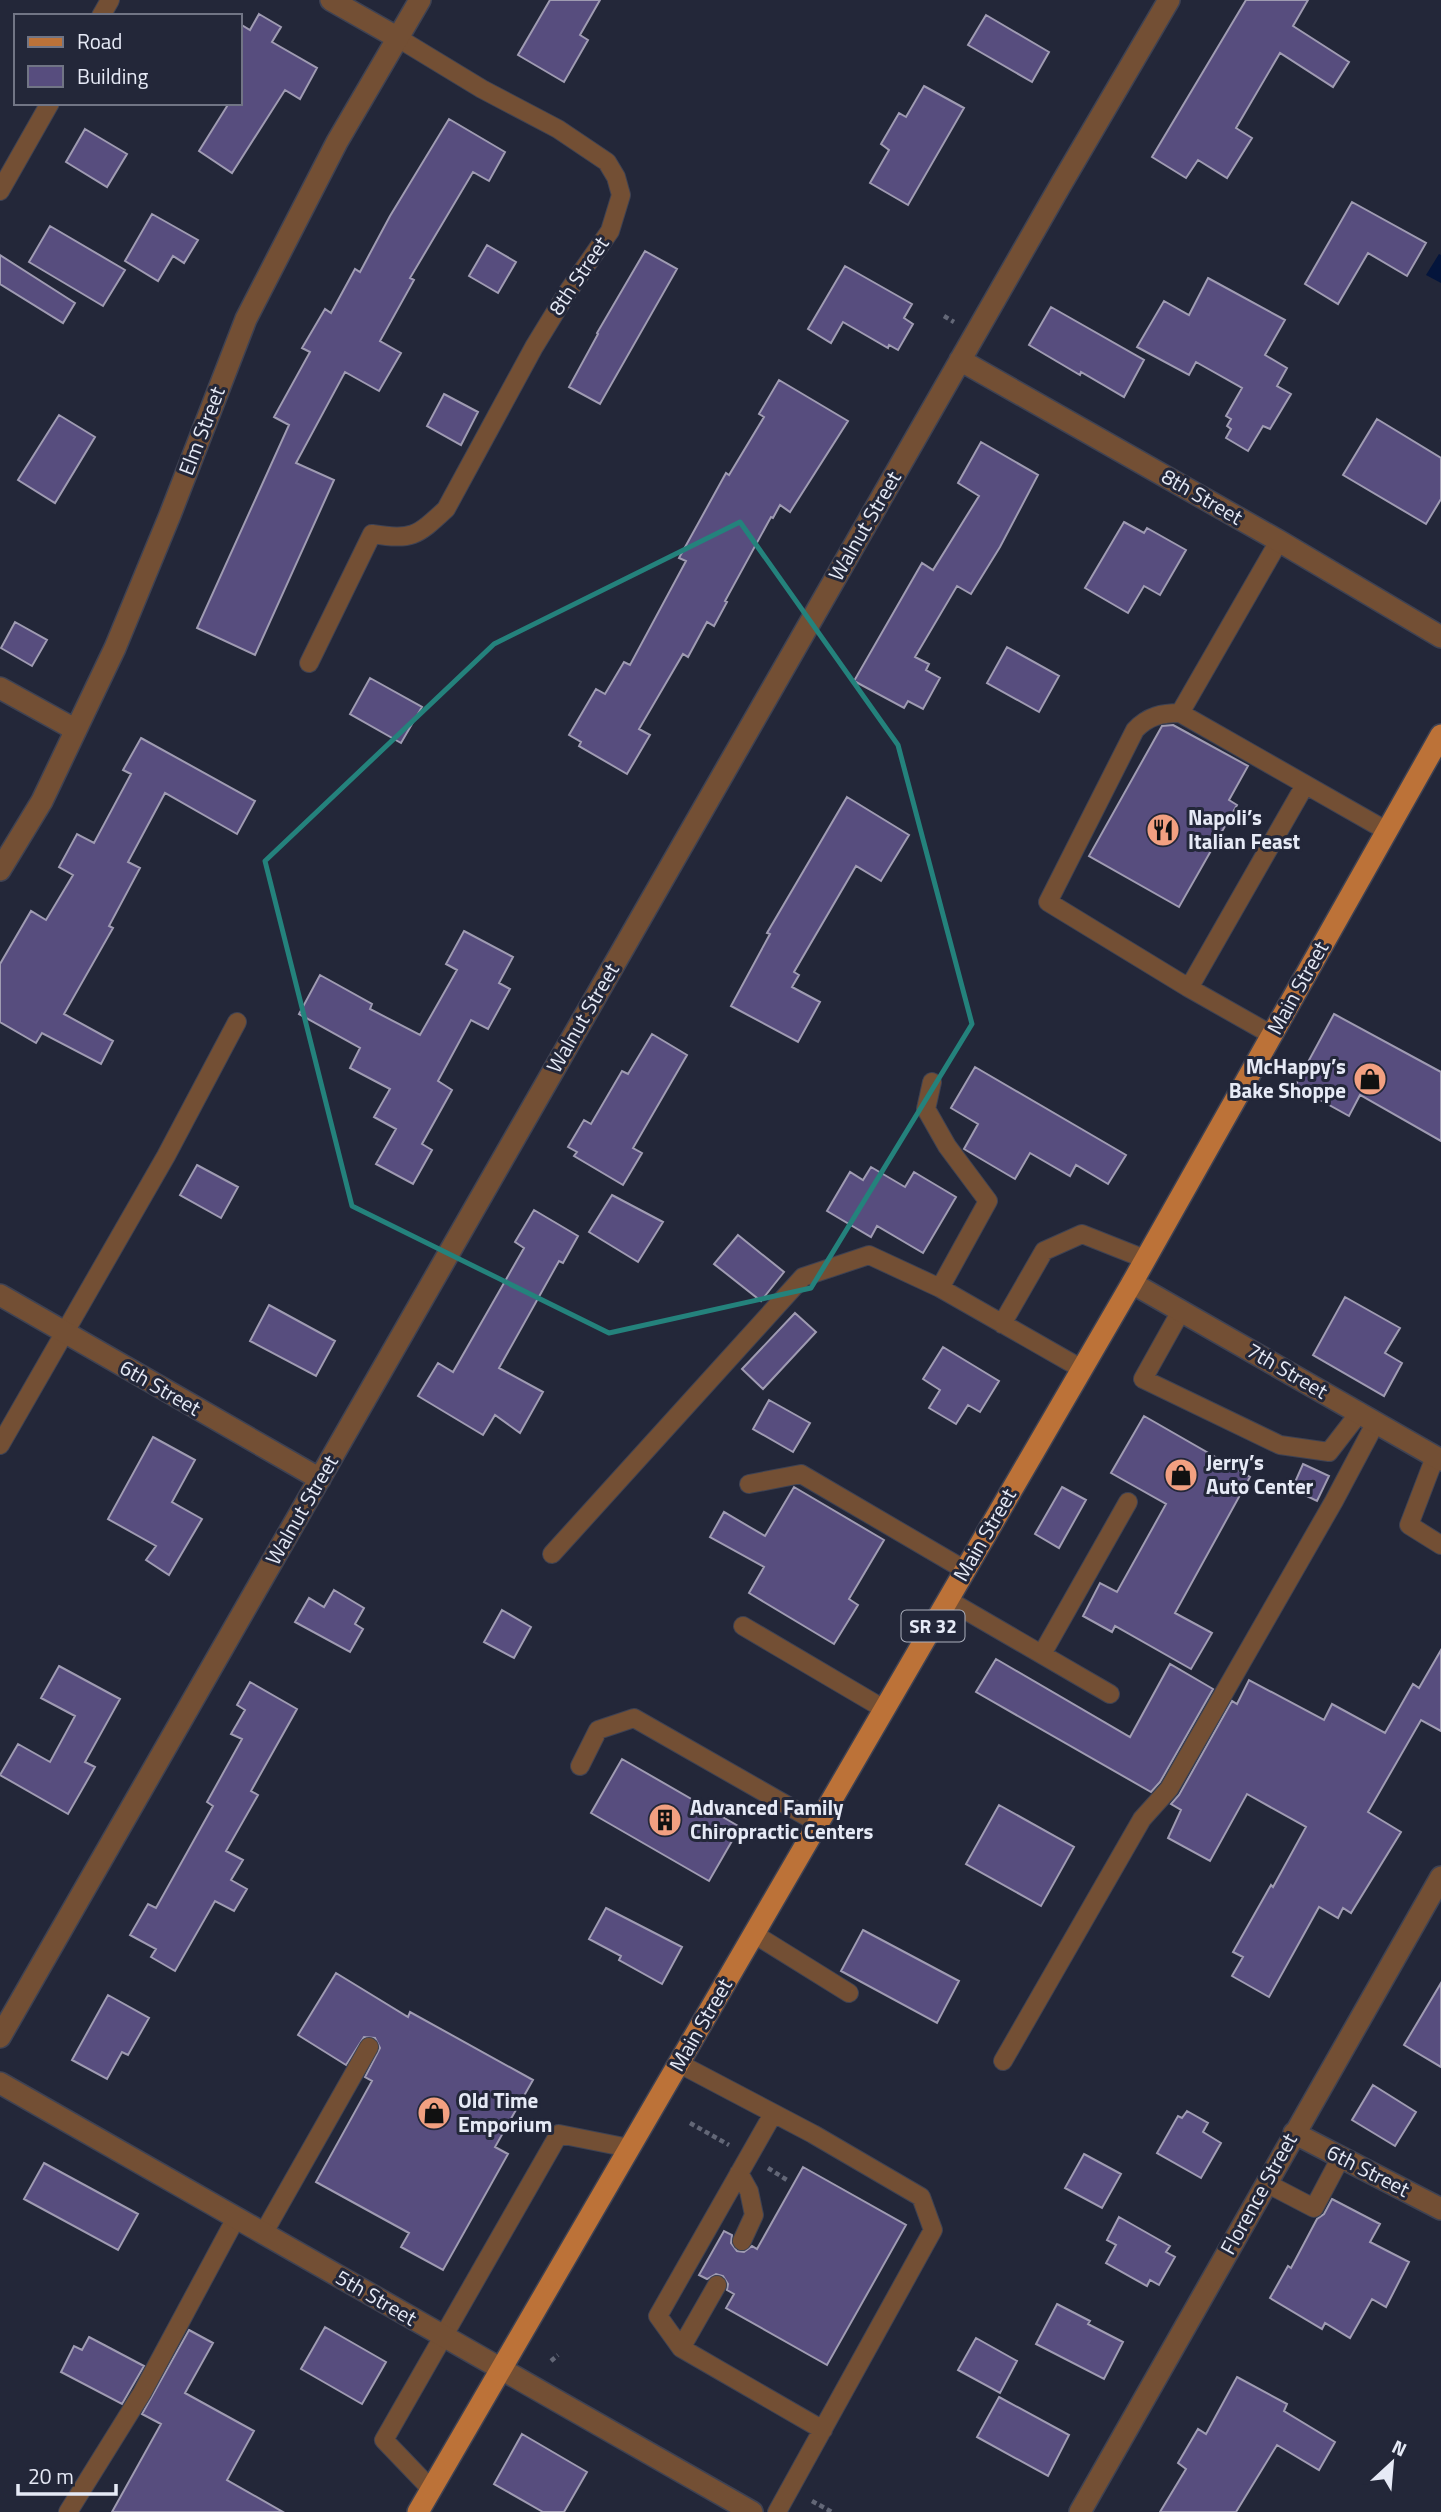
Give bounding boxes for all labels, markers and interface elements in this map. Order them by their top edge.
legend [14,14,242,105]
text: Road [77,25,122,57]
text: Building [77,60,149,92]
street label: 8th Street [540,229,617,321]
street label: Elm Street [170,381,233,480]
street label: 8th Street [1156,460,1250,533]
street label: Walnut Street [820,464,909,586]
place label: Napoli’s Italian Feast [1188,801,1301,857]
restaurant icon: Napoli’s Italian Feast [1144,811,1182,849]
street label: Main Street [1258,934,1336,1040]
street label: Walnut Street [538,956,627,1078]
place label: McHappy’s Bake Shoppe [1229,1050,1346,1106]
shop icon: McHappy’s Bake Shoppe [1351,1060,1389,1098]
street label: 7th Street [1241,1334,1335,1407]
street label: 6th Street [114,1351,208,1424]
place label: Jerry’s Auto Center [1206,1446,1314,1502]
street label: Walnut Street [257,1448,346,1570]
shop icon: Jerry’s Auto Center [1162,1456,1200,1494]
street label: Main Street [945,1481,1024,1587]
road number: SR 32 [902,1610,964,1642]
place label: Advanced Family Chiropractic Centers [690,1791,874,1847]
building icon: Advanced Family Chiropractic Centers [646,1801,684,1839]
street label: Main Street [661,1971,740,2077]
place label: Old Time Emporium [458,2084,552,2140]
shop icon: Old Time Emporium [415,2094,453,2132]
street label: Florence Street [1212,2126,1305,2260]
street label: 6th Street [1321,2136,1416,2205]
street label: 5th Street [330,2261,424,2334]
north arrow [1357,2428,1427,2498]
text: N [1387,2431,1412,2463]
scale bar [18,2452,116,2496]
text: 20 m [28,2460,74,2492]

